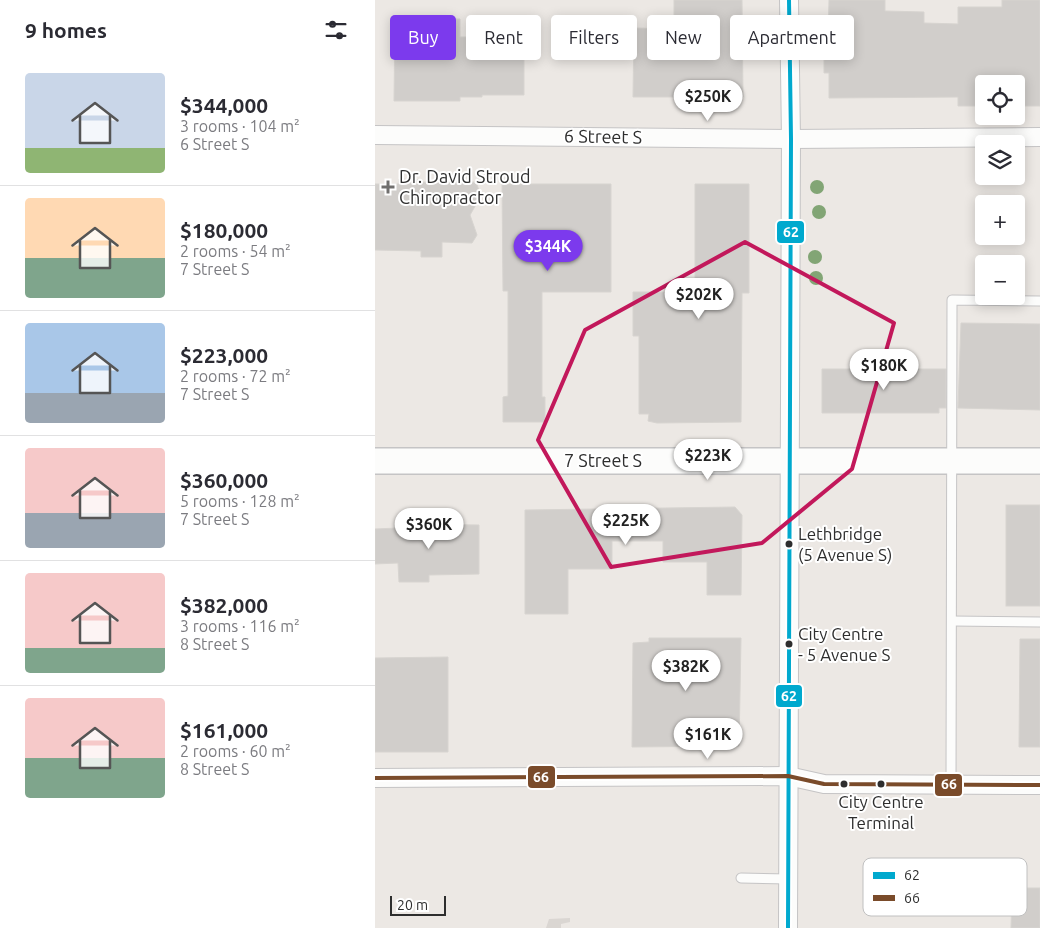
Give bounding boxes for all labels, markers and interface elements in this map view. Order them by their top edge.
chip: Buy [390,15,456,60]
chip: Rent [466,15,541,60]
chip: Filters [551,15,637,60]
chip: New [647,15,720,60]
chip: Apartment [730,15,854,60]
icon: filters [322,16,350,44]
text: 9 homes [25,18,107,42]
map controls [975,75,1025,305]
button: locate [975,75,1025,125]
pin: $250K [673,80,743,122]
text: $250K [685,87,731,105]
icon: home [65,93,125,153]
text: $344,000 [180,93,268,117]
text: 3 rooms · 104 m² [180,117,300,135]
street label: 6 Street S [564,125,642,147]
text: 6 Street S [180,135,249,153]
button: layers [975,135,1025,185]
place label: Dr. David Stroud Chiropractor [399,166,531,207]
marker: Dr. David Stroud Chiropractor [381,180,395,194]
button: + [975,195,1025,245]
icon: home [65,218,125,278]
text: $180,000 [180,218,268,242]
line badge: 62 [776,220,805,244]
text: 62 [783,224,799,240]
pin: $344K [513,230,583,272]
text: $344K [525,237,571,255]
text: 2 rooms · 54 m² [180,242,291,260]
button: − [975,255,1025,305]
text: 7 Street S [180,260,249,278]
pin: $202K [664,278,734,320]
text: $202K [676,285,722,303]
icon: home [65,343,125,403]
text: $223,000 [180,343,268,367]
pin: $180K [849,348,919,391]
text: $180K [861,356,907,374]
text: 2 rooms · 72 m² [180,367,291,385]
text: 7 Street S [180,385,249,403]
pin: $223K [673,438,743,481]
text: $223K [685,446,731,464]
street label: 7 Street S [564,450,642,470]
icon: home [65,468,125,528]
text: $360,000 [180,468,268,492]
text: 5 rooms · 128 m² [180,492,300,510]
pin: $225K [591,504,661,546]
pin: $360K [394,508,464,550]
text: 7 Street S [180,510,249,528]
text: $225K [603,511,649,529]
text: $360K [406,515,452,533]
place label: Lethbridge (5 Avenue S) [798,524,892,565]
marker: Lethbridge (5 Avenue S) [784,539,794,549]
icon: home [65,593,125,653]
text: $382,000 [180,593,268,617]
text: 3 rooms · 116 m² [180,617,300,635]
place label: City Centre - 5 Avenue S [798,624,890,664]
text: 8 Street S [180,635,249,653]
marker: City Centre - 5 Avenue S [784,639,794,649]
pin: $382K [651,650,721,692]
text: $382K [663,657,709,675]
line badge: 62 [775,684,803,708]
text: 62 [781,688,797,704]
icon: home [65,718,125,778]
text: $161,000 [180,718,268,742]
pin: $161K [673,718,743,760]
text: $161K [685,725,731,743]
text: 2 rooms · 60 m² [180,742,291,760]
text: 8 Street S [180,760,249,778]
line badge: 66 [527,765,556,789]
text: 66 [533,769,549,785]
line badge: 66 [934,773,963,797]
text: 66 [941,776,957,792]
unlabelled marker [839,779,849,789]
marker: City Centre Terminal [876,779,886,789]
place label: City Centre Terminal [838,792,924,832]
legend [863,858,1027,916]
text: 62 [904,867,920,883]
text: 66 [904,890,920,906]
scale bar [390,893,446,916]
text: 20 m [397,897,428,913]

